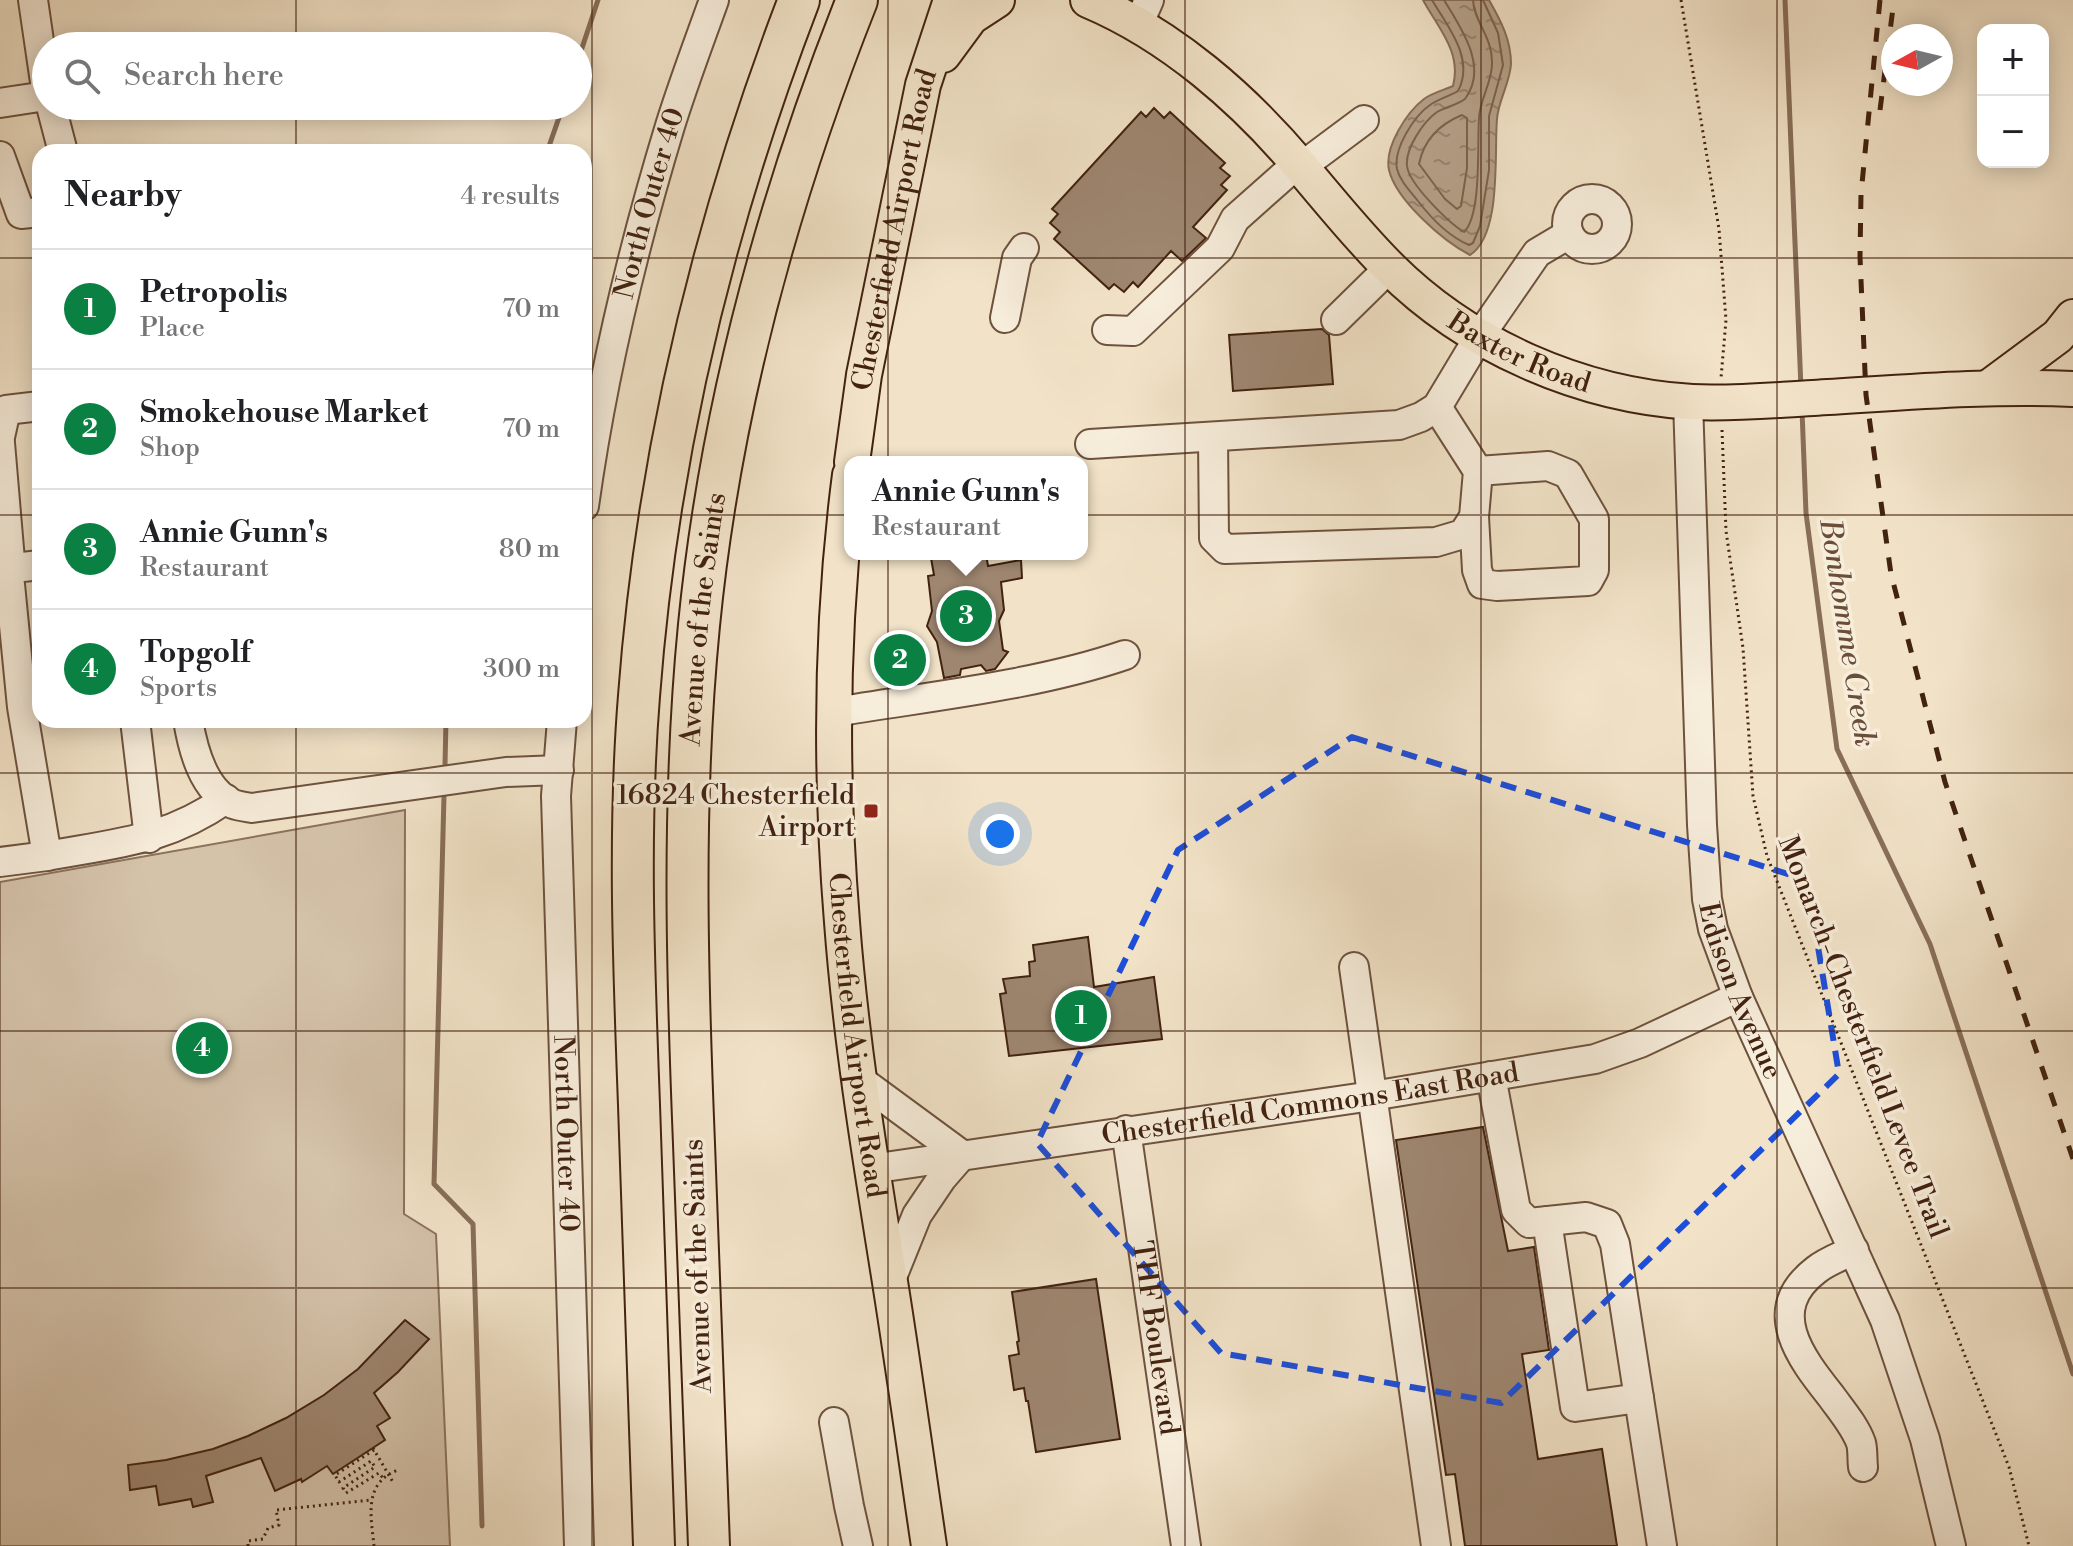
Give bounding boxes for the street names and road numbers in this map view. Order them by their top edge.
street label: Chesterfield Airport Road [845,64,945,393]
street label: North Outer 40 [606,103,692,302]
street label: Baxter Road [1440,303,1595,401]
street label: Avenue of the Saints [673,490,734,748]
street label: Monarch-Chesterfield Levee Trail [1770,831,1956,1243]
street label: Chesterfield Airport Road [821,871,894,1200]
street label: Edison Avenue [1691,899,1790,1085]
street label: North Outer 40 [546,1035,587,1232]
street label: Chesterfield Commons East Road [1099,1054,1522,1153]
street label: Avenue of the Saints [676,1138,720,1395]
street label: THF Boulevard [1125,1238,1187,1437]

